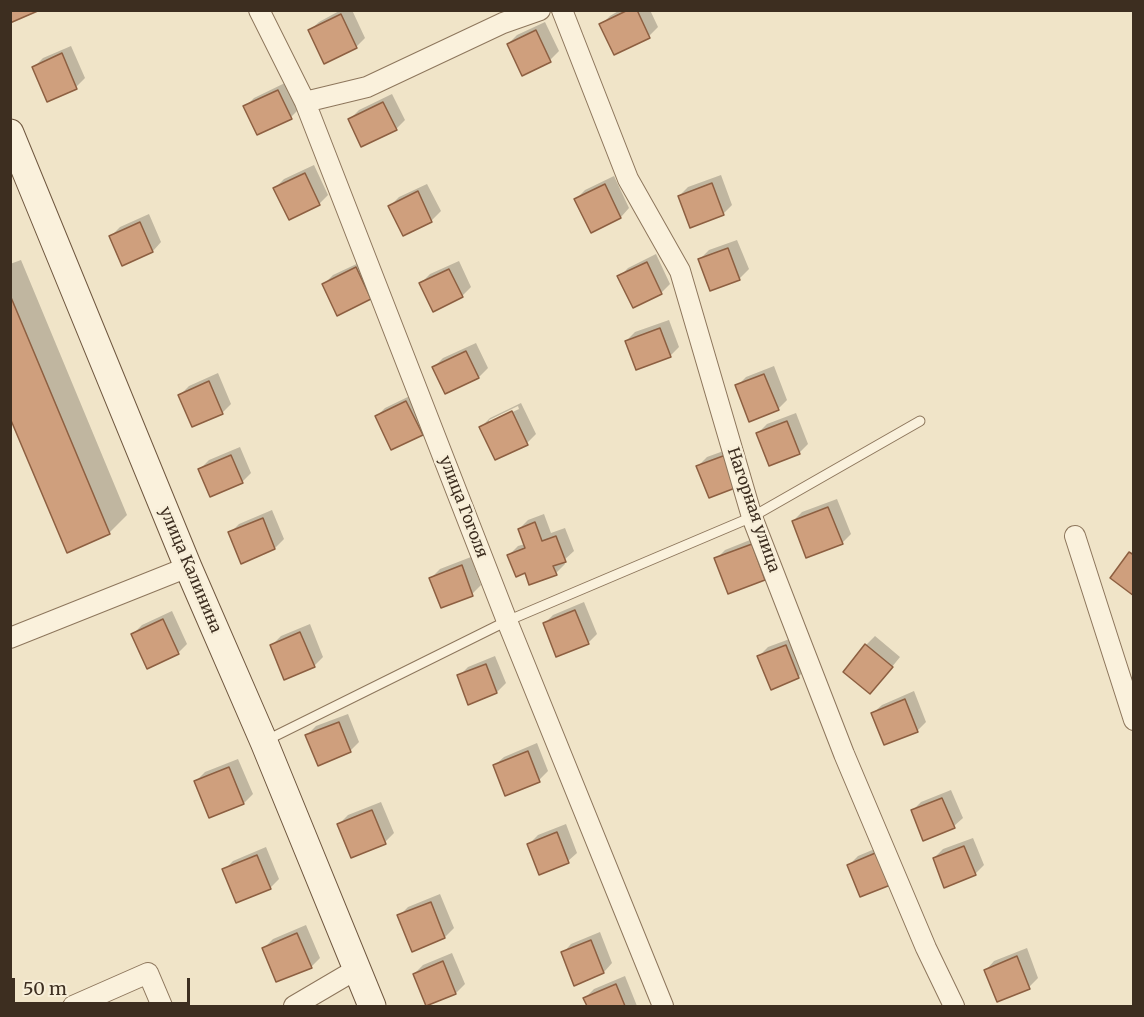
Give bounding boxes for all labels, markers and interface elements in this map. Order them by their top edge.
street label: Нагорная улица [723,445,783,575]
street label: улица Гоголя [435,453,491,561]
street label: улица Калинина [155,504,225,636]
scale bar [15,966,194,1004]
text: 50 m [23,977,67,1000]

